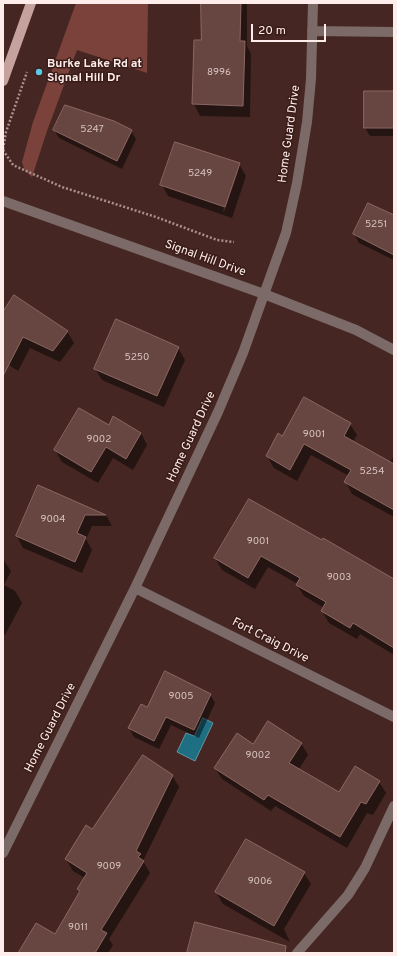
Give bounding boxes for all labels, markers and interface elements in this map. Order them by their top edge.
scale bar [253,16,328,42]
text: 20 m [258,23,286,39]
place label: Burke Lake Rd at Signal Hill Dr [47,58,142,86]
marker: Burke Lake Rd at Signal Hill Dr [34,67,44,77]
house number: 8996 [207,67,231,79]
street label: Home Guard Drive [276,84,304,184]
house number: 5247 [80,124,104,136]
house number: 5249 [188,168,212,180]
house number: 5251 [365,219,387,231]
street label: Signal Hill Drive [163,238,247,280]
house number: 5250 [125,352,149,364]
street label: Home Guard Drive [165,389,219,485]
house number: 9001 [303,429,325,441]
house number: 9002 [87,434,111,446]
house number: 5254 [360,466,384,478]
house number: 9004 [41,514,65,526]
house number: 9001 [247,536,269,548]
house number: 9003 [327,572,351,584]
street label: Fort Craig Drive [229,615,311,667]
street label: Home Guard Drive [22,681,80,775]
house number: 9005 [169,691,193,703]
house number: 9002 [246,750,270,762]
house number: 9009 [97,861,121,873]
house number: 9006 [248,876,272,888]
house number: 9011 [68,922,88,934]

